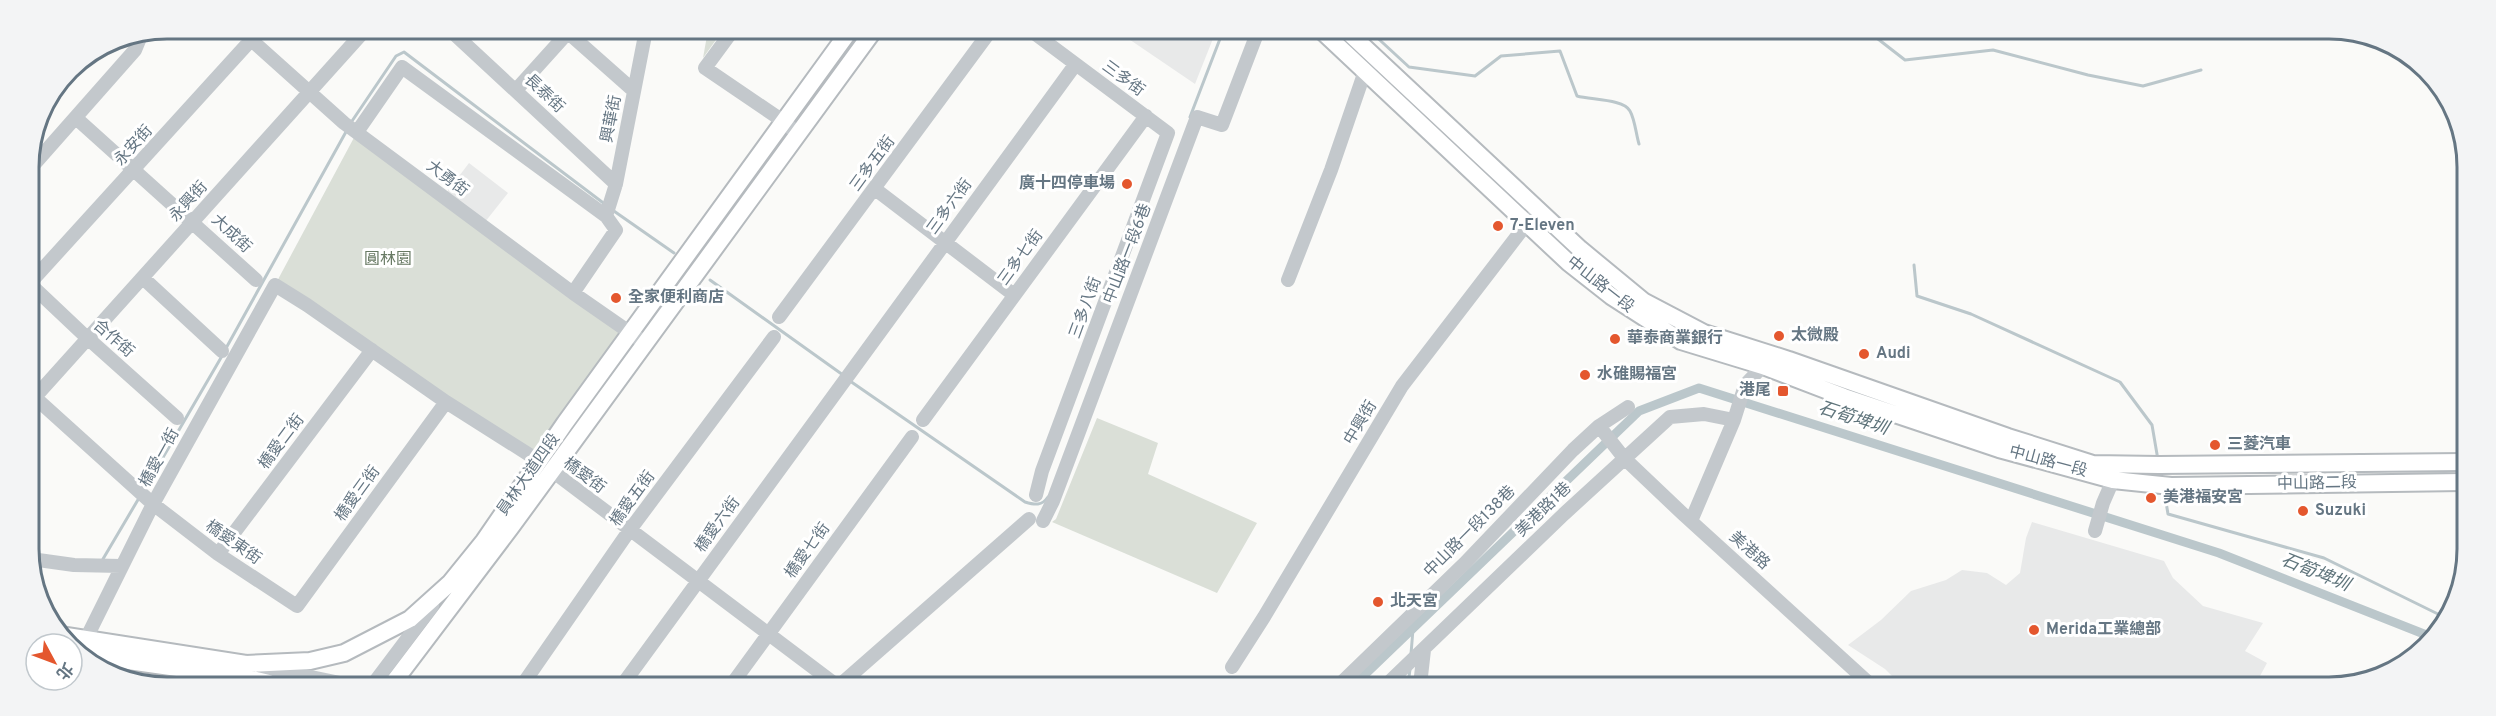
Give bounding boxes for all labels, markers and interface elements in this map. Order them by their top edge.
street label: 三多街 [1098,57,1148,101]
street label: 長泰街 [520,70,568,118]
street label: 興華街 [598,94,626,144]
street label: 永安街 [111,121,157,171]
street label: 三多五街 [846,132,900,196]
street label: 大勇街 [422,157,472,201]
place label: 廣十四停車場 [1019,174,1115,194]
street label: 三多六街 [923,175,977,239]
street label: 永興街 [166,177,212,227]
marker: 廣十四停車場 [1120,177,1134,191]
street label: 中山路一段6巷 [1100,201,1156,307]
street label: 大成街 [207,210,255,258]
place label: 7-Eleven [1510,216,1575,236]
marker: 7-Eleven [1491,219,1505,233]
street label: 三多七街 [994,226,1048,290]
park label: 圓林園 [364,250,412,270]
street label: 中山路一段 [1562,252,1638,318]
street label: 三多八街 [1066,275,1106,341]
place label: 全家便利商店 [628,288,724,308]
marker: 全家便利商店 [609,291,623,305]
street label: 合作街 [88,316,138,362]
place label: 太微殿 [1791,326,1839,346]
place label: 華泰商業銀行 [1627,328,1723,349]
marker: 太微殿 [1772,329,1786,343]
marker: 華泰商業銀行 [1608,332,1622,346]
place label: Audi [1876,344,1911,364]
marker: Audi [1857,347,1871,361]
place label: 水碓賜福宮 [1597,365,1677,385]
marker: 水碓賜福宮 [1578,368,1592,382]
place label: 港尾 [1739,381,1771,401]
marker: 港尾 [1776,384,1790,398]
street label: 中興街 [1340,397,1382,449]
water label: 石筍埤圳 [1815,397,1894,442]
street label: 橋愛二街 [255,410,309,474]
street label: 橋愛一街 [136,425,184,491]
street label: 員林大道四段 [493,430,565,520]
place label: 三菱汽車 [2227,435,2291,455]
marker: 三菱汽車 [2208,438,2222,452]
street label: 中山路一段 [2007,442,2089,482]
street label: 橋愛街 [559,454,609,498]
street label: 橋愛三街 [331,462,385,526]
street label: 橋愛五街 [606,467,660,531]
street label: 中山路二段 [2277,473,2357,495]
street label: 美港路1巷 [1512,479,1576,541]
street label: 中山路一段138巷 [1420,482,1520,582]
place label: 美港福安宮 [2163,488,2243,508]
marker: 美港福安宮 [2144,491,2158,505]
street label: 橋愛六街 [691,493,745,557]
place label: Suzuki [2315,501,2366,521]
marker: Suzuki [2296,504,2310,518]
street label: 橋愛東街 [201,516,265,570]
street label: 橋愛七街 [781,519,835,583]
street label: 美港路 [1724,528,1774,574]
water label: 石筍埤圳 [2277,549,2355,598]
place label: 北天宮 [1390,592,1438,612]
marker: 北天宮 [1371,595,1385,609]
place label: Merida工業總部 [2046,620,2161,640]
marker: Merida工業總部 [2027,623,2041,637]
north arrow [24,632,84,692]
text: 北 [51,658,77,683]

